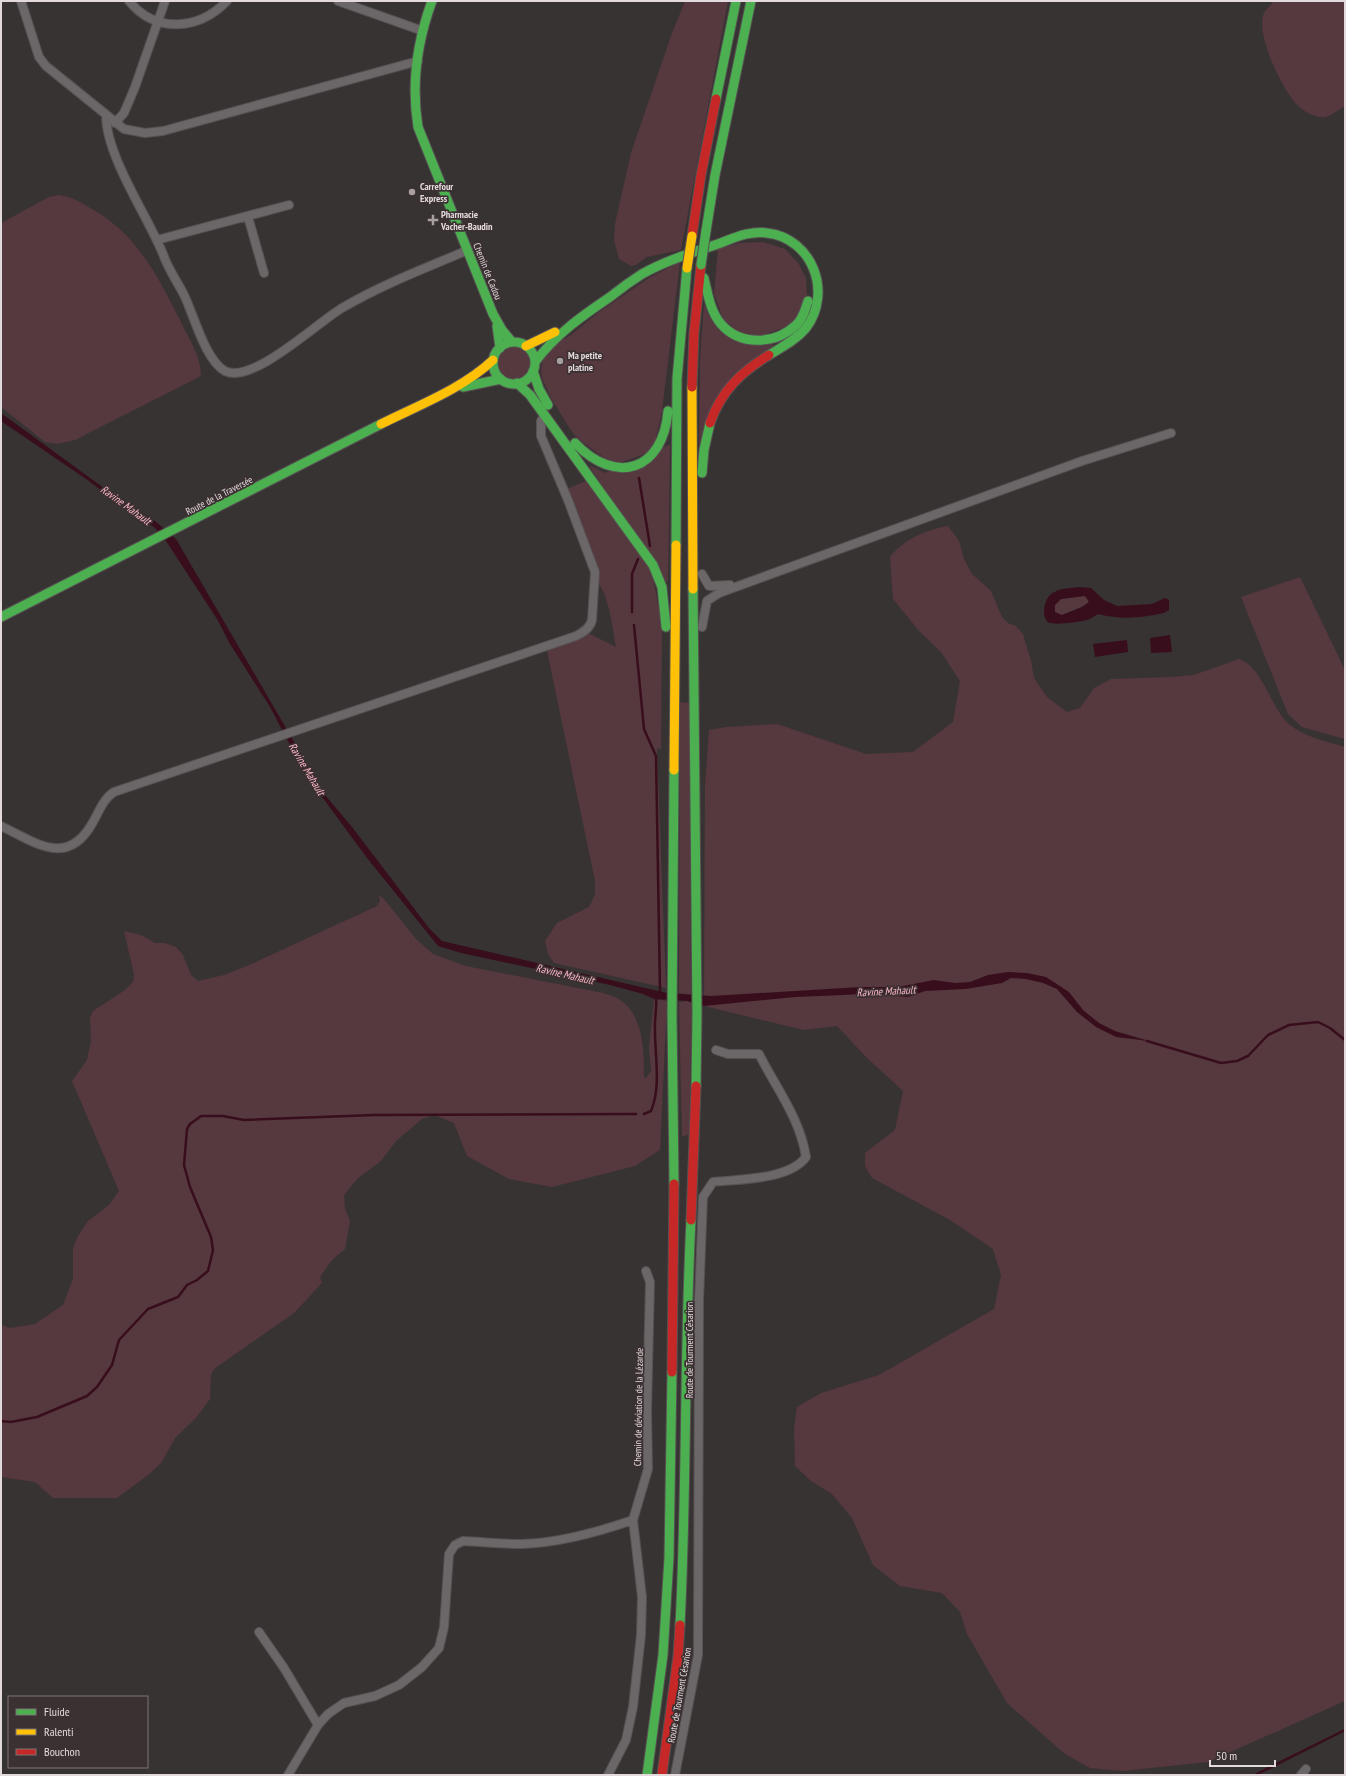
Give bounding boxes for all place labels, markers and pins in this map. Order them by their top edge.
place label: Carrefour Express [420,180,453,205]
marker: Carrefour Express [407,187,417,197]
place label: Pharmacie Vacher-Baudin [440,208,493,233]
marker: Pharmacie Vacher-Baudin [428,215,438,225]
place label: Ma petite platine [568,349,602,374]
marker: Ma petite platine [555,356,565,366]

